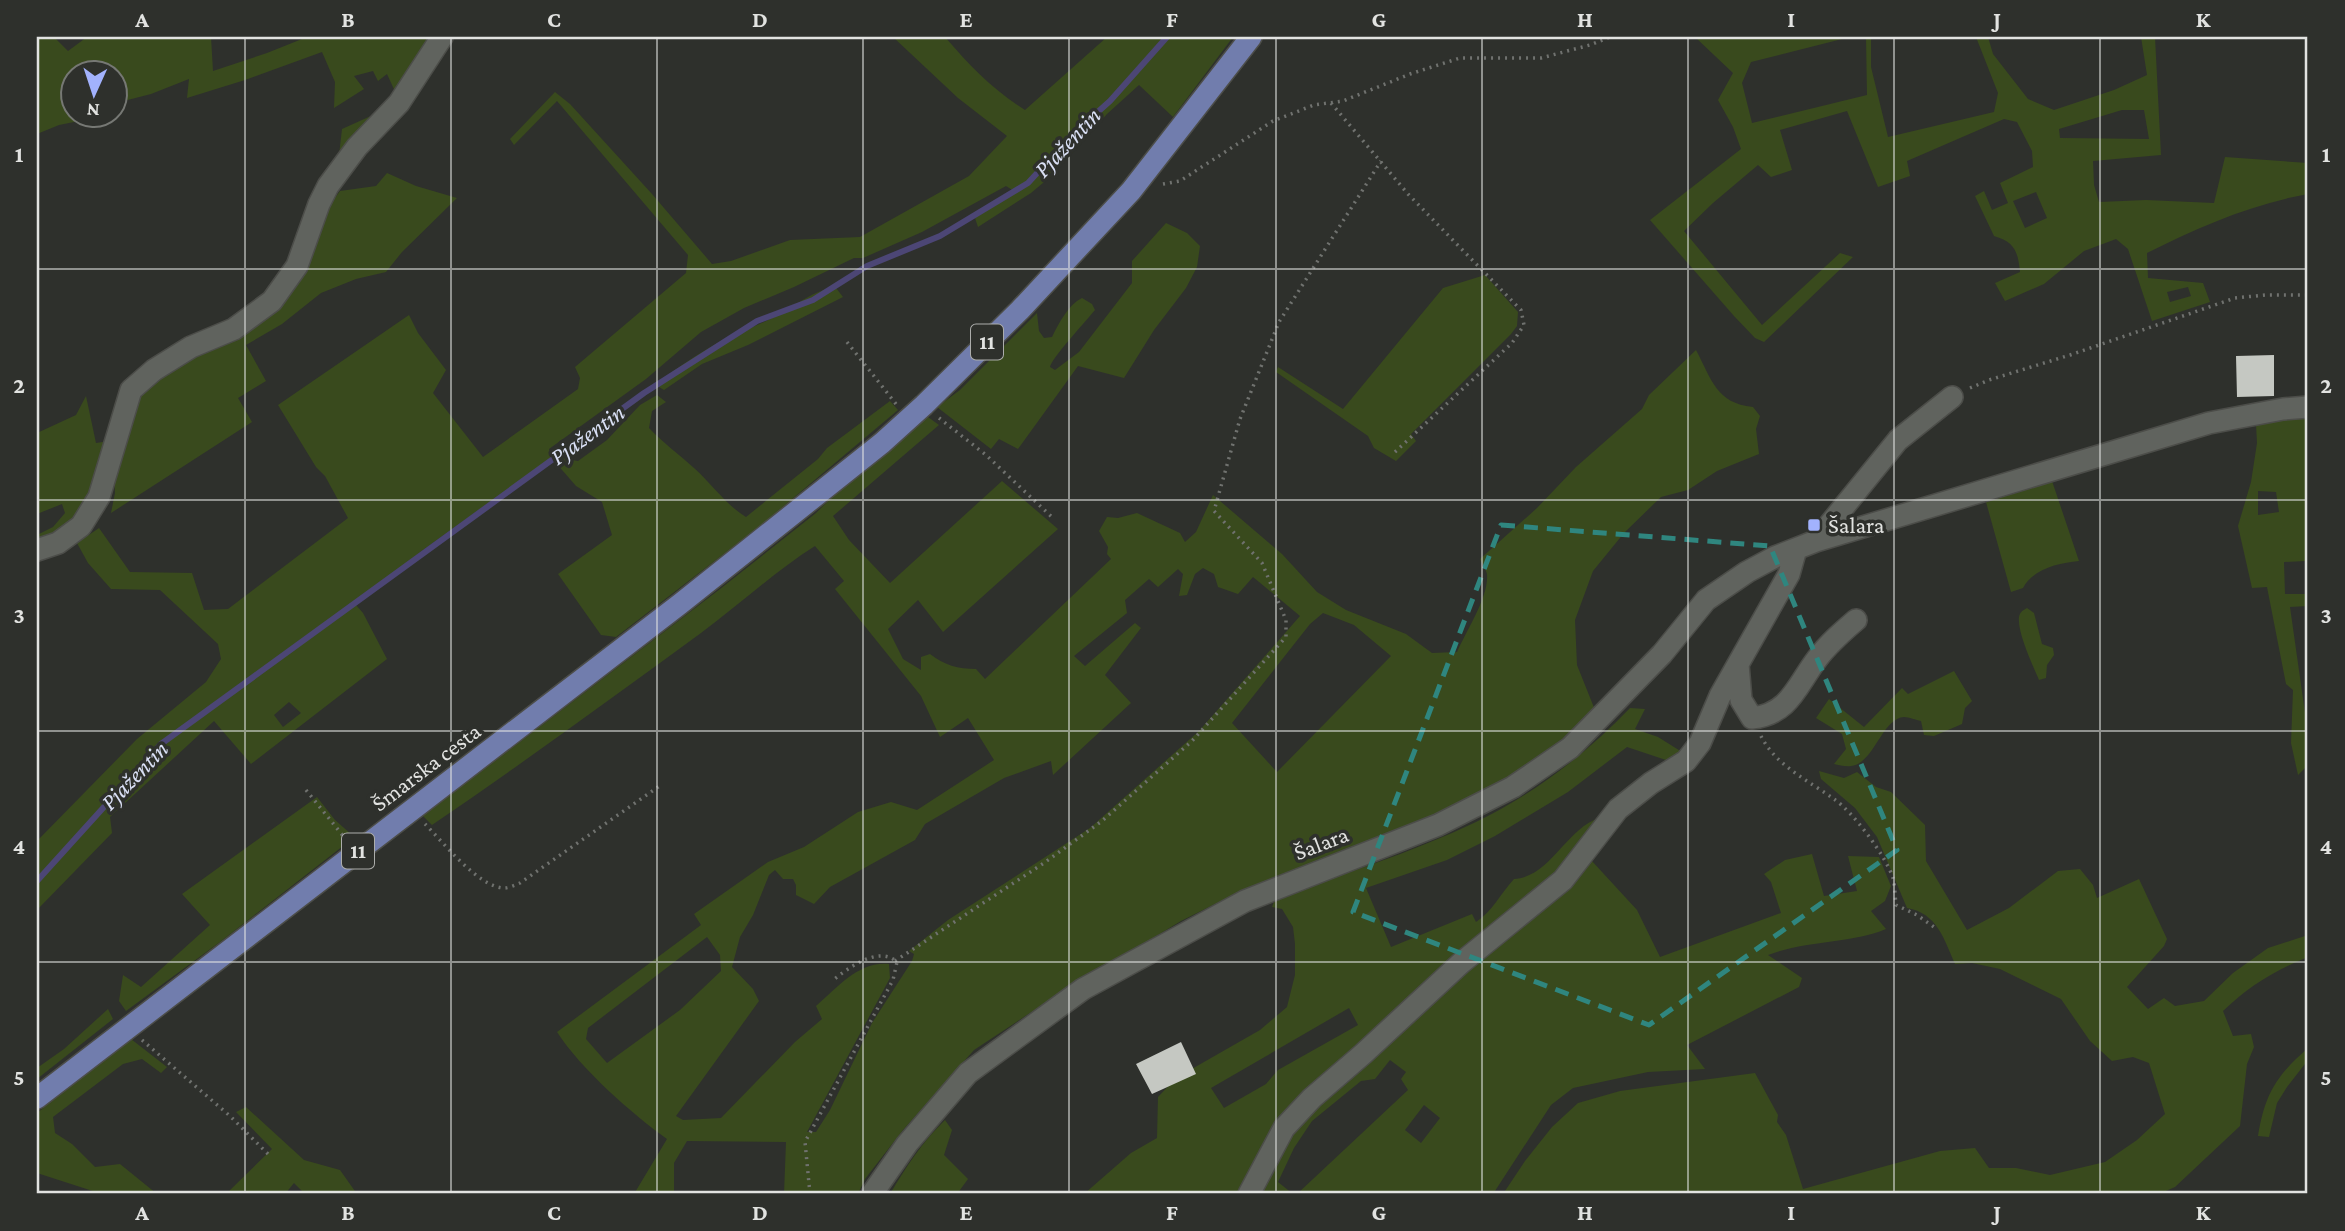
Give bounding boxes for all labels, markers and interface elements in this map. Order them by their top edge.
text: A [134,6,149,32]
text: B [341,6,355,32]
text: C [547,6,561,32]
text: D [752,6,768,32]
text: E [959,6,973,32]
text: F [1166,6,1178,32]
text: G [1372,6,1387,32]
text: H [1577,6,1593,32]
text: I [1787,6,1795,32]
text: J [1991,6,2001,32]
text: K [2196,6,2211,32]
north arrow [60,60,130,130]
text: N [86,100,100,121]
water label: Pjažentin [1028,102,1107,183]
text: 1 [15,141,24,167]
text: 1 [2322,141,2331,167]
road number: 11 [971,324,1003,360]
text: 2 [13,372,25,398]
text: 2 [2320,372,2332,398]
water label: Pjažentin [545,398,630,471]
place label: Šalara [1828,512,1885,538]
marker: Šalara [1806,517,1822,533]
text: 3 [13,602,25,628]
text: 3 [2320,602,2332,628]
street label: Šmarska cesta [366,717,486,816]
water label: Pjažentin [95,735,174,816]
street label: Šalara [1290,821,1352,865]
text: 4 [13,833,25,859]
text: 4 [2320,833,2332,859]
road number: 11 [342,834,374,868]
text: 5 [13,1064,25,1090]
text: 5 [2320,1064,2332,1090]
text: A [134,1199,149,1225]
text: B [341,1199,355,1225]
text: C [547,1199,561,1225]
text: D [752,1199,768,1225]
text: E [959,1199,973,1225]
text: F [1166,1199,1178,1225]
text: G [1372,1199,1387,1225]
text: H [1577,1199,1593,1225]
text: I [1787,1199,1795,1225]
text: J [1991,1199,2001,1225]
text: K [2196,1199,2211,1225]

